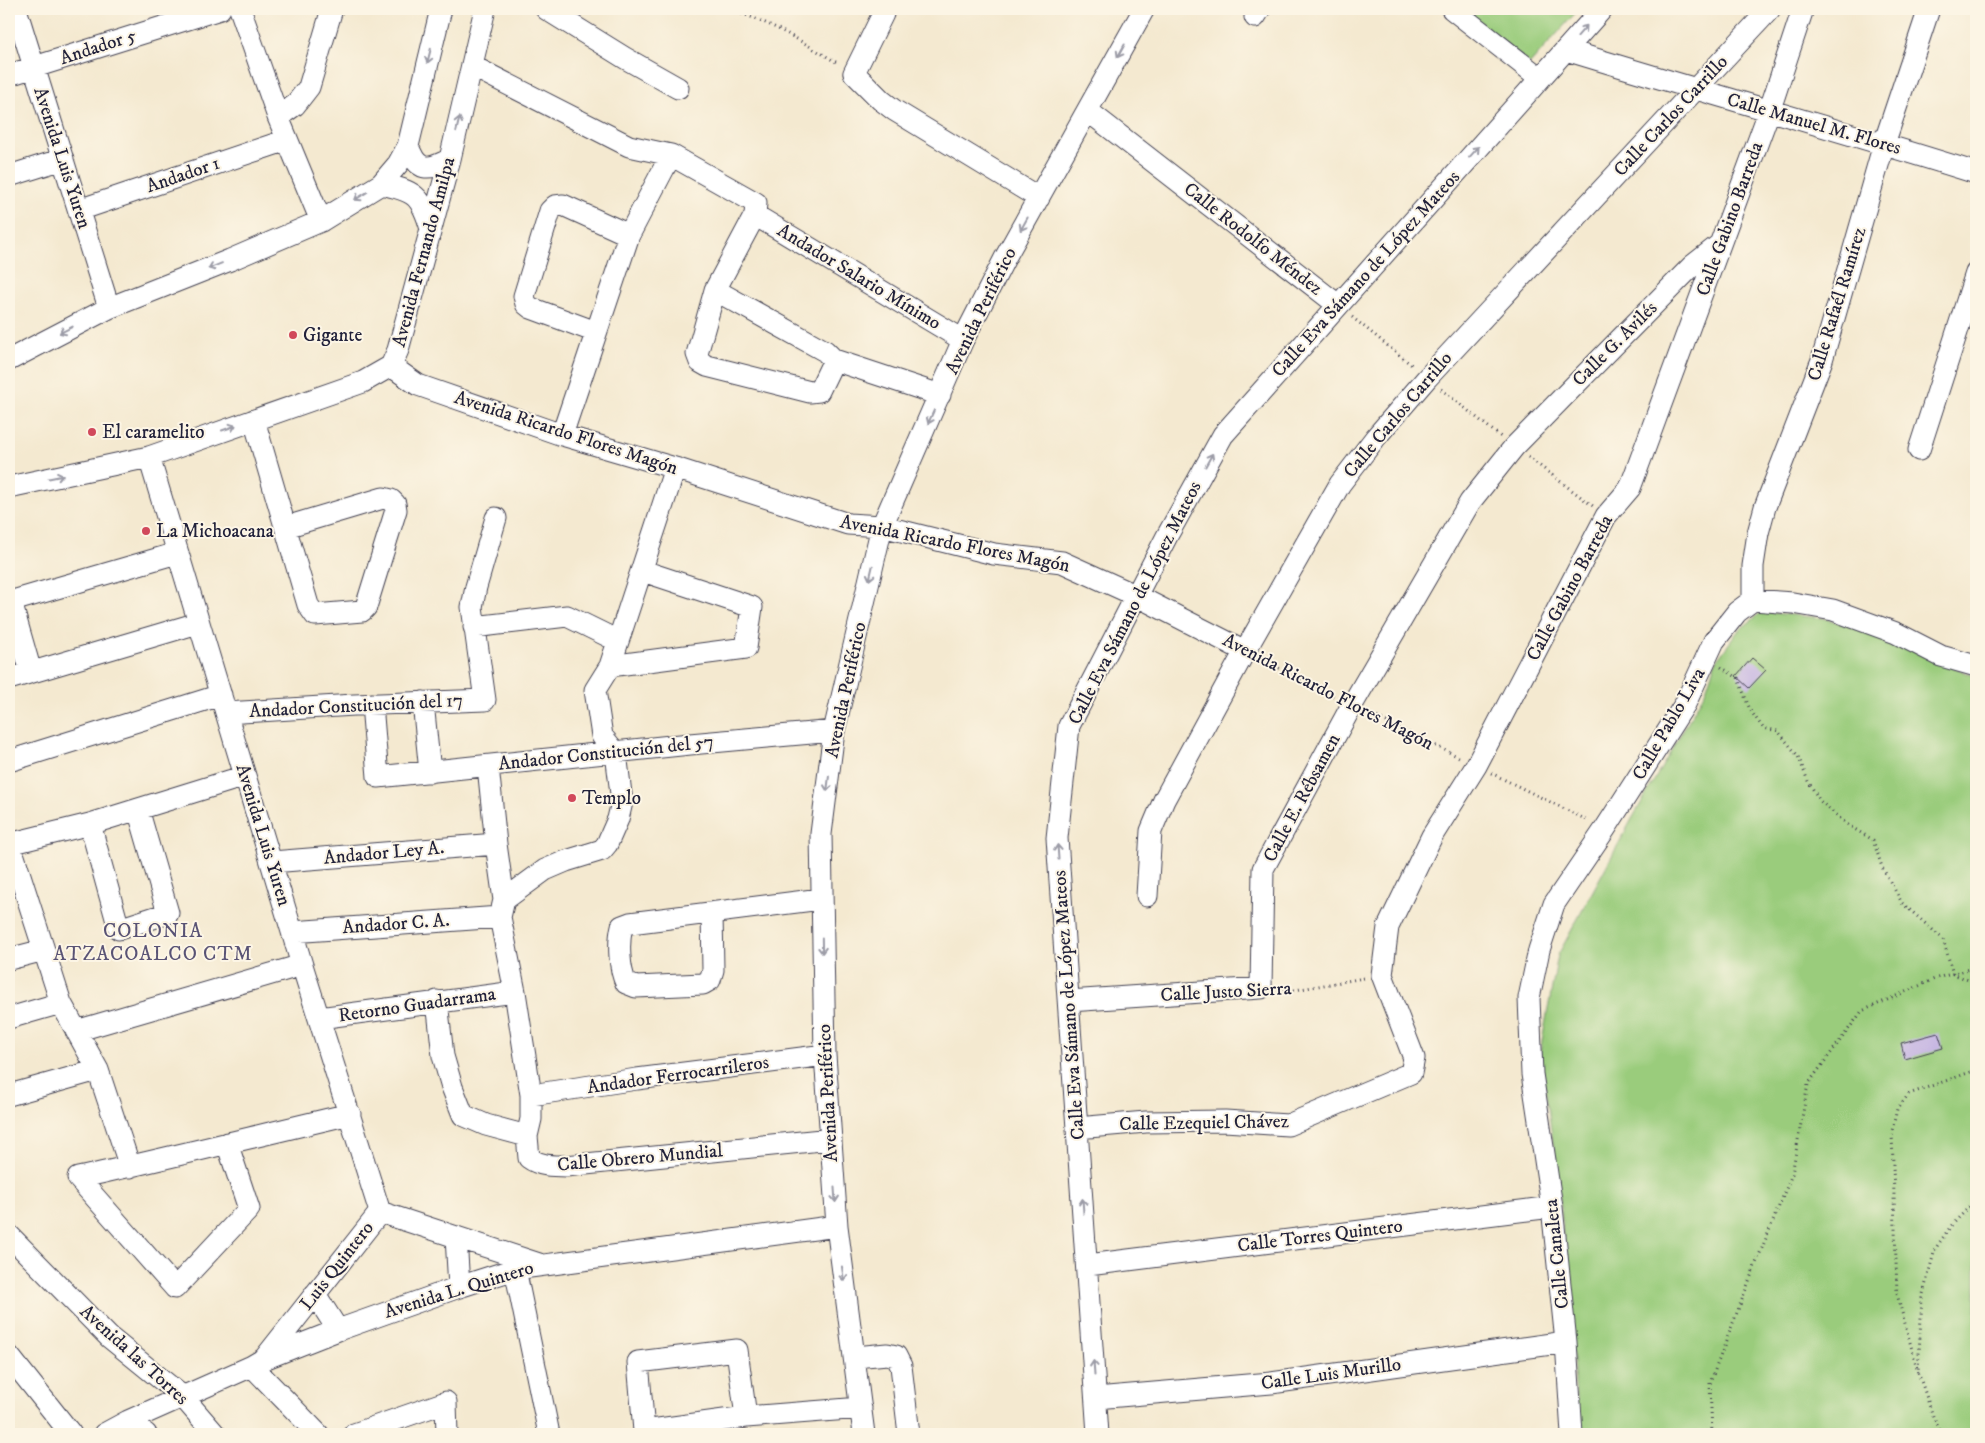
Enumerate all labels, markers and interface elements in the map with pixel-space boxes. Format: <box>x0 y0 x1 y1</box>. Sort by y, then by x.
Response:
street label: Andador 5 <box>57 24 140 70</box>
one-way arrow <box>1577 25 1588 38</box>
one-way arrow <box>1115 44 1125 58</box>
one-way arrow <box>424 48 433 64</box>
street label: Calle Carlos Carrillo <box>1609 51 1733 181</box>
street label: Avenida Luis Yuren <box>28 84 96 232</box>
street label: Calle Manuel M. Flores <box>1724 88 1904 160</box>
one-way arrow <box>454 116 463 132</box>
street label: Calle Gabino Barreda <box>1691 139 1769 299</box>
one-way arrow <box>1468 146 1480 159</box>
street label: Andador 1 <box>143 152 223 198</box>
street label: Avenida Fernando Amilpa <box>388 154 460 350</box>
street label: Calle Eva Sámano de López Mateos <box>1267 166 1465 382</box>
street label: Calle Rodolfo Méndez <box>1179 178 1327 300</box>
one-way arrow <box>354 192 368 202</box>
one-way arrow <box>1019 216 1029 231</box>
street label: Andador Salario Mínimo <box>773 219 945 335</box>
street label: Calle Rafaél Ramírez <box>1803 224 1871 384</box>
street label: Avenida Periférico <box>940 244 1022 378</box>
one-way arrow <box>207 262 223 271</box>
street label: Calle G. Avilés <box>1568 297 1662 391</box>
place label: Gigante <box>303 324 362 347</box>
one-way arrow <box>58 325 73 335</box>
marker: Gigante <box>287 329 299 341</box>
street label: Calle Carlos Carrillo <box>1339 347 1457 483</box>
street label: Avenida Ricardo Flores Magón <box>451 386 681 480</box>
one-way arrow <box>925 409 935 424</box>
place label: El caramelito <box>102 421 205 444</box>
one-way arrow <box>221 423 237 433</box>
marker: El caramelito <box>86 426 98 438</box>
one-way arrow <box>1204 454 1214 468</box>
one-way arrow <box>48 472 64 481</box>
street label: Calle Eva Sámano de López Mateos <box>1063 477 1207 729</box>
street label: Avenida Ricardo Flores Magón <box>838 510 1072 578</box>
street label: Calle Gabino Barreda <box>1522 511 1618 665</box>
place label: La Michoacana <box>156 520 274 543</box>
marker: La Michoacana <box>140 525 152 537</box>
one-way arrow <box>866 565 875 581</box>
street label: Avenida Periférico <box>820 620 872 760</box>
street label: Avenida Ricardo Flores Magón <box>1219 629 1437 755</box>
street label: Calle Pablo Liva <box>1628 664 1710 784</box>
street label: Andador Constitución del 17 <box>249 689 463 723</box>
street label: Andador Constitución del 57 <box>497 730 715 776</box>
street label: Calle E. Rébsamen <box>1259 730 1345 866</box>
street label: Avenida Luis Yuren <box>230 761 296 909</box>
one-way arrow <box>823 775 833 791</box>
place label: Templo <box>582 787 641 810</box>
marker: Templo <box>566 792 578 804</box>
street label: Andador Ley A. <box>323 836 445 870</box>
one-way arrow <box>1053 844 1062 860</box>
street label: Calle Eva Sámano de López Mateos <box>1048 869 1090 1141</box>
street label: Andador C. A. <box>342 909 450 939</box>
district label: COLONIA ATZACOALCO CTM <box>53 919 253 967</box>
one-way arrow <box>818 937 827 953</box>
street label: Calle Justo Sierra <box>1160 977 1292 1007</box>
street label: Retorno Guadarrama <box>337 983 497 1027</box>
street label: Avenida Periférico <box>813 1023 843 1163</box>
street label: Andador Ferrocarrileros <box>586 1051 770 1099</box>
street label: Calle Ezequiel Chávez <box>1119 1110 1289 1137</box>
street label: Calle Obrero Mundial <box>556 1139 724 1177</box>
one-way arrow <box>830 1187 839 1203</box>
one-way arrow <box>1078 1198 1088 1214</box>
street label: Calle Canaleta <box>1540 1198 1574 1310</box>
street label: Calle Torres Quintero <box>1236 1214 1404 1258</box>
street label: Luis Quintero <box>295 1217 379 1315</box>
street label: Avenida L. Quintero <box>382 1256 536 1324</box>
one-way arrow <box>839 1266 849 1282</box>
street label: Avenida las Torres <box>75 1300 193 1410</box>
street label: Calle Luis Murillo <box>1260 1353 1402 1395</box>
one-way arrow <box>1090 1360 1099 1376</box>

